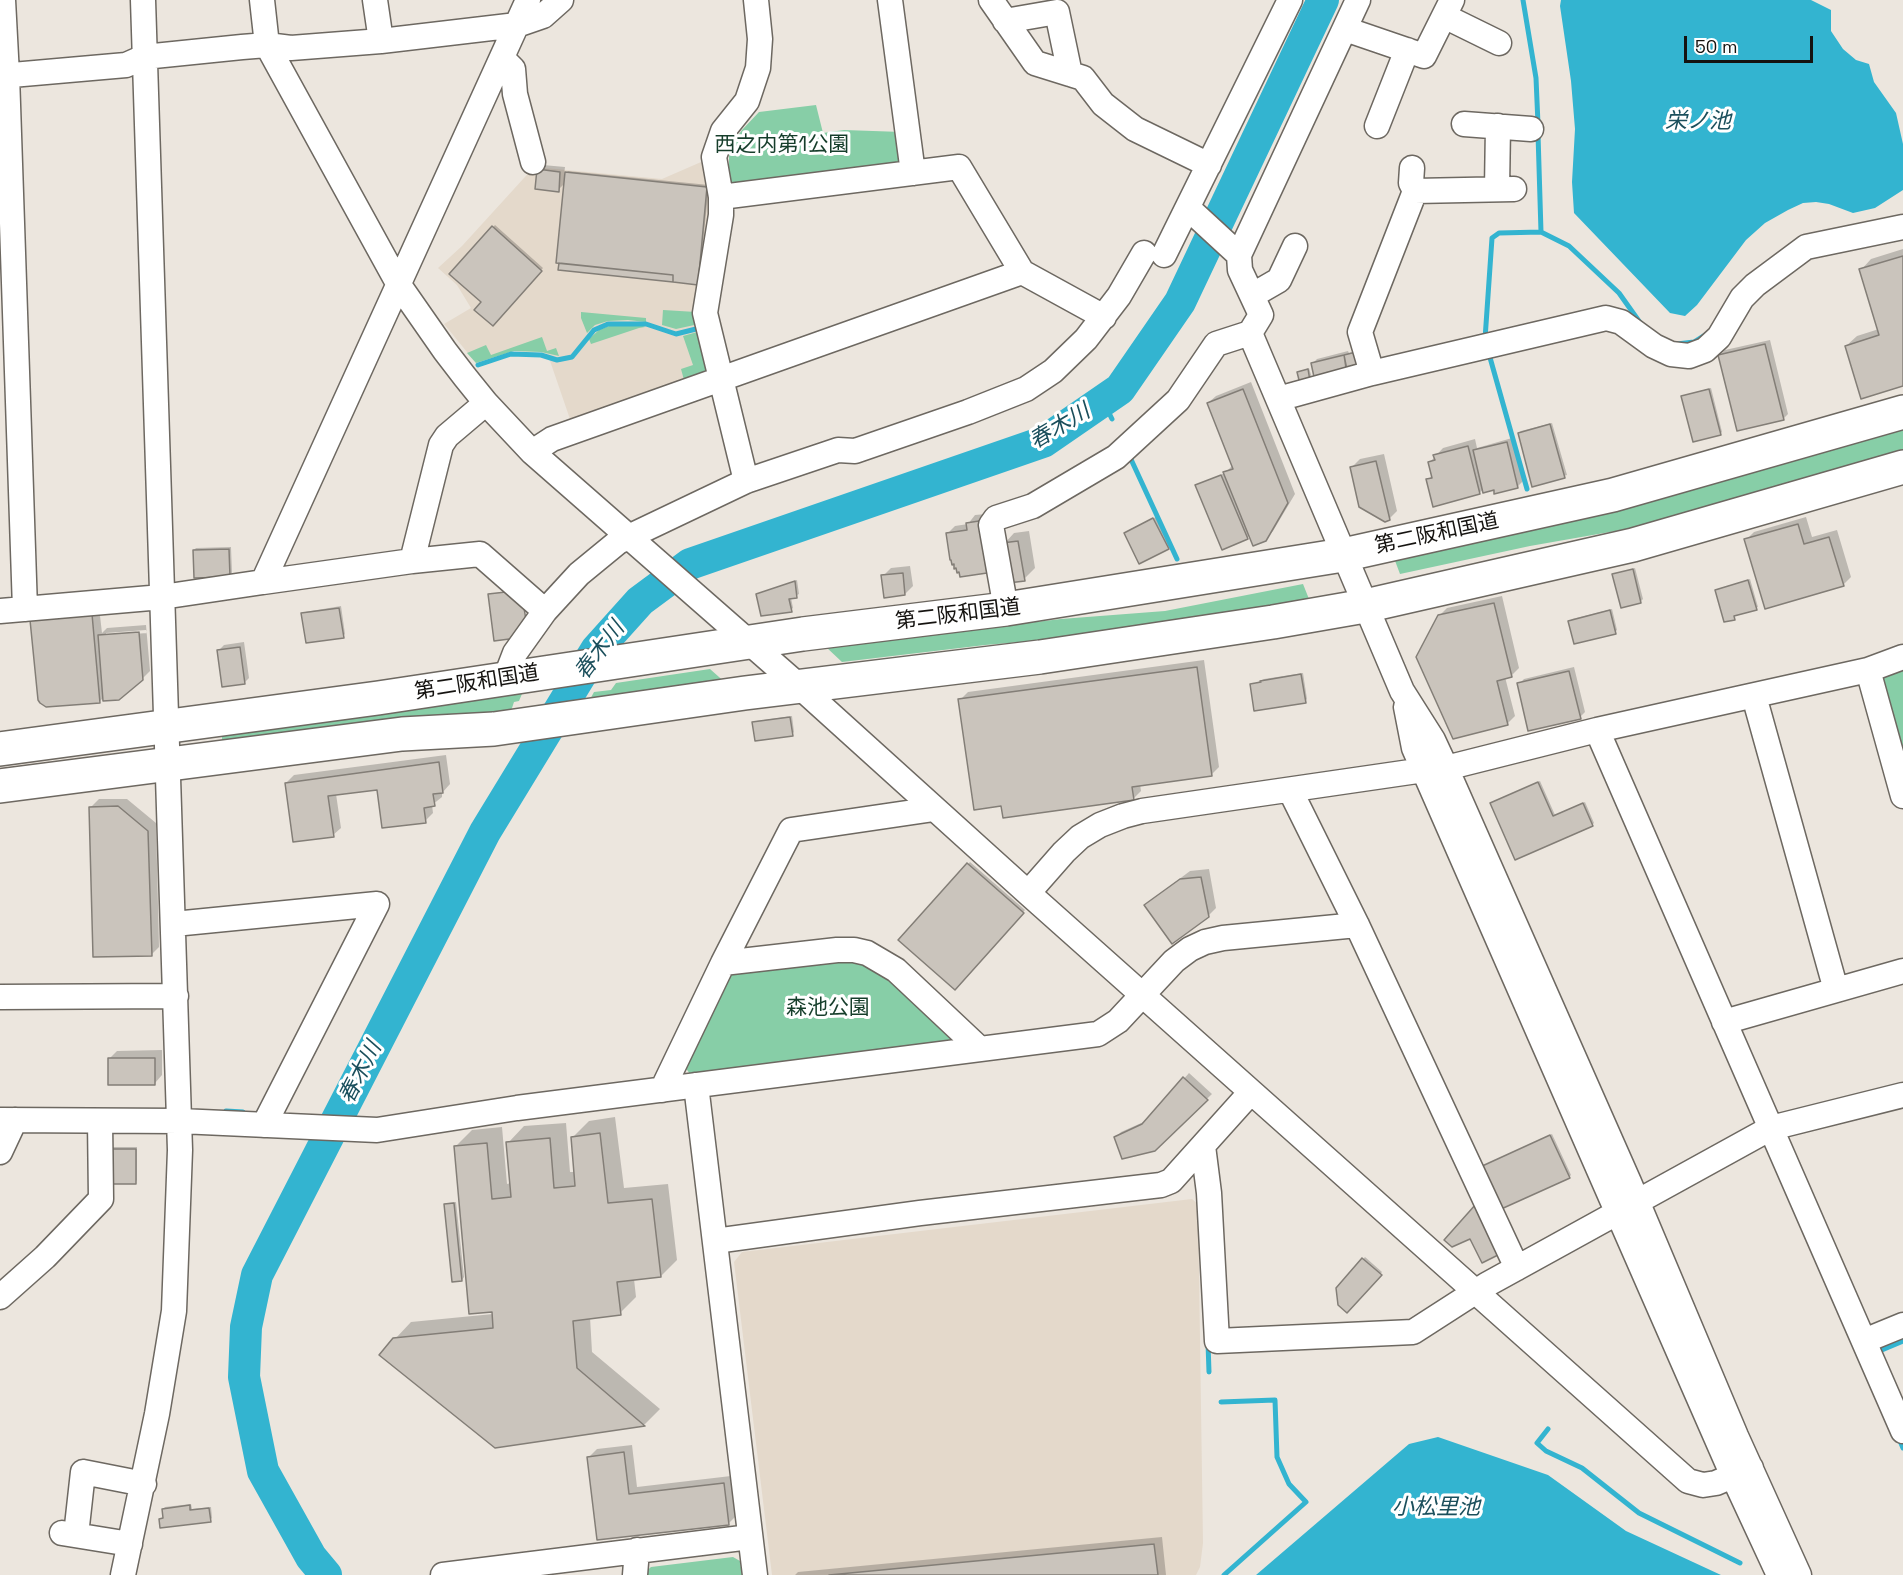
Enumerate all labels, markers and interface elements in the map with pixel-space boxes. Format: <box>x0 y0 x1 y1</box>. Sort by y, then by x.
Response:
scale bar <box>1687 24 1816 62</box>
text: 50 m <box>1695 35 1737 58</box>
water label: 栄ノ池 <box>1665 109 1731 135</box>
park label: 西之内第1公園 <box>715 132 849 158</box>
water label: 春木川 <box>1025 399 1095 455</box>
street label: 第二阪和国道 <box>1373 509 1501 559</box>
street label: 第二阪和国道 <box>894 595 1022 635</box>
water label: 春木川 <box>570 617 630 685</box>
street label: 第二阪和国道 <box>413 661 541 705</box>
park label: 森池公園 <box>786 995 870 1021</box>
water label: 春木川 <box>334 1038 388 1108</box>
water label: 小松里池 <box>1392 1495 1480 1521</box>

